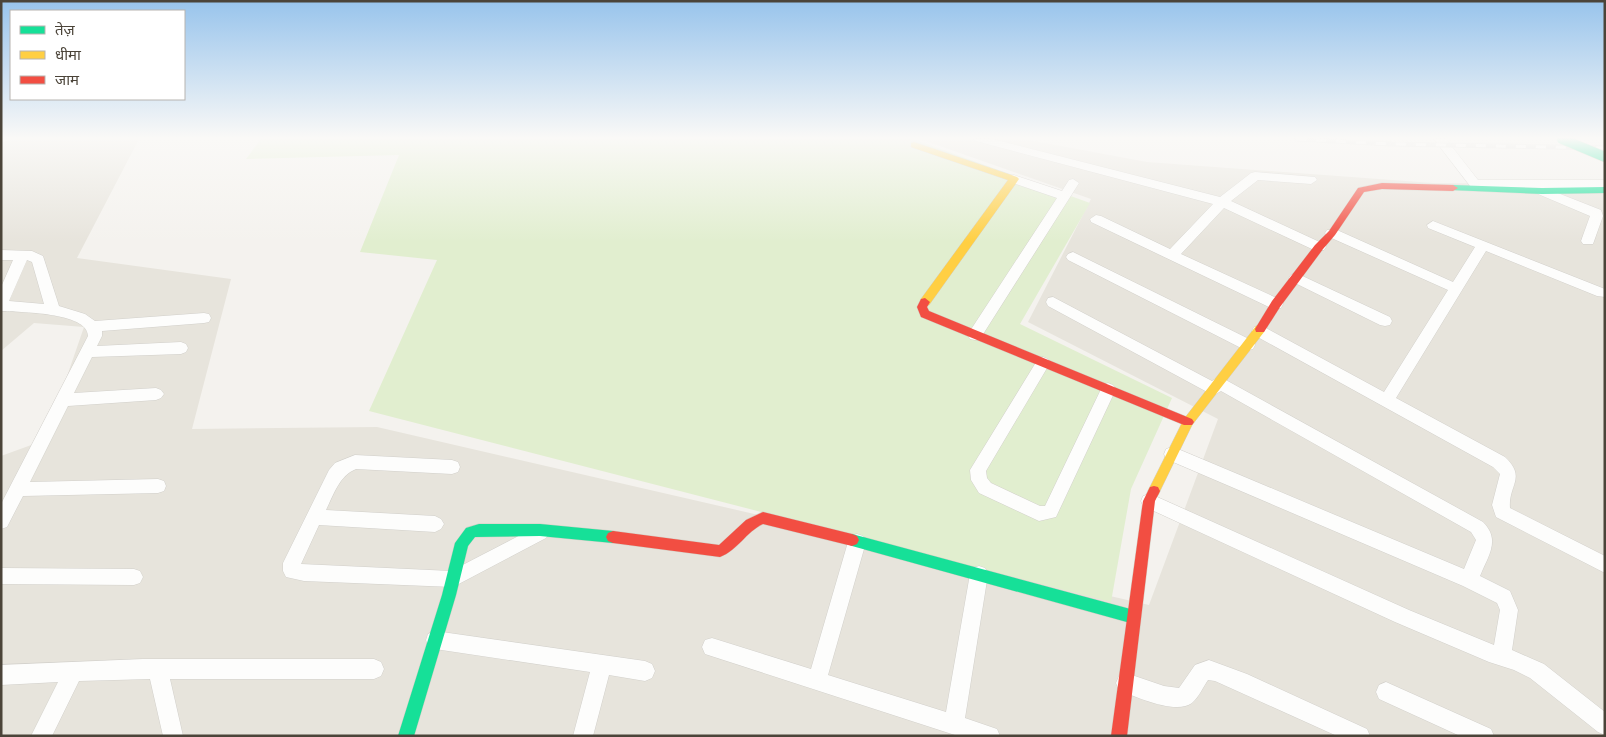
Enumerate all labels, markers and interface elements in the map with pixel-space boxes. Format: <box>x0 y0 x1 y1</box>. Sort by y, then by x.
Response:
legend <box>10 10 185 100</box>
text: तेज़ <box>55 20 76 39</box>
text: धीमा <box>55 45 82 64</box>
text: जाम <box>55 70 80 89</box>

